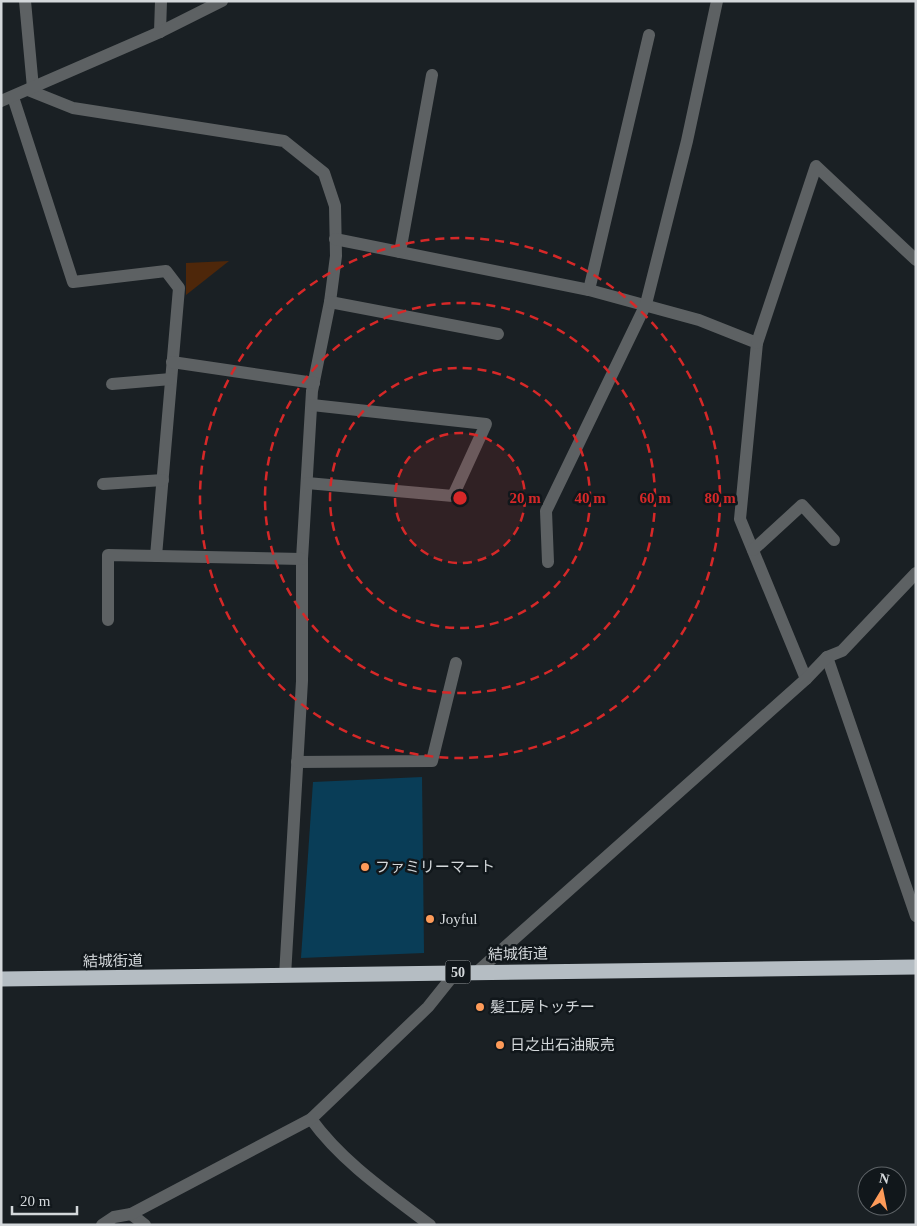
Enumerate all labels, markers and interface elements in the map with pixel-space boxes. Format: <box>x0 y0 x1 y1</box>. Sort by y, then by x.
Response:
centre of rings <box>451 489 469 507</box>
text: 20 m <box>509 490 541 506</box>
text: 40 m <box>574 490 606 506</box>
text: 60 m <box>639 490 671 506</box>
text: 80 m <box>704 490 736 506</box>
place label: ファミリーマート <box>375 859 495 875</box>
marker: ファミリーマート <box>359 861 371 873</box>
place label: Joyful <box>440 911 478 927</box>
marker: Joyful <box>424 913 436 925</box>
street label: 結城街道 <box>488 945 548 963</box>
street label: 結城街道 <box>83 952 143 970</box>
road number: 50 <box>446 960 470 984</box>
place label: 髪工房トッチー <box>490 999 595 1015</box>
marker: 髪工房トッチー <box>474 1001 486 1013</box>
place label: 日之出石油販売 <box>510 1037 615 1053</box>
marker: 日之出石油販売 <box>494 1039 506 1051</box>
north arrow <box>857 1166 907 1216</box>
text: N <box>878 1170 890 1187</box>
scale bar <box>12 1184 78 1216</box>
text: 20 m <box>20 1193 51 1209</box>

